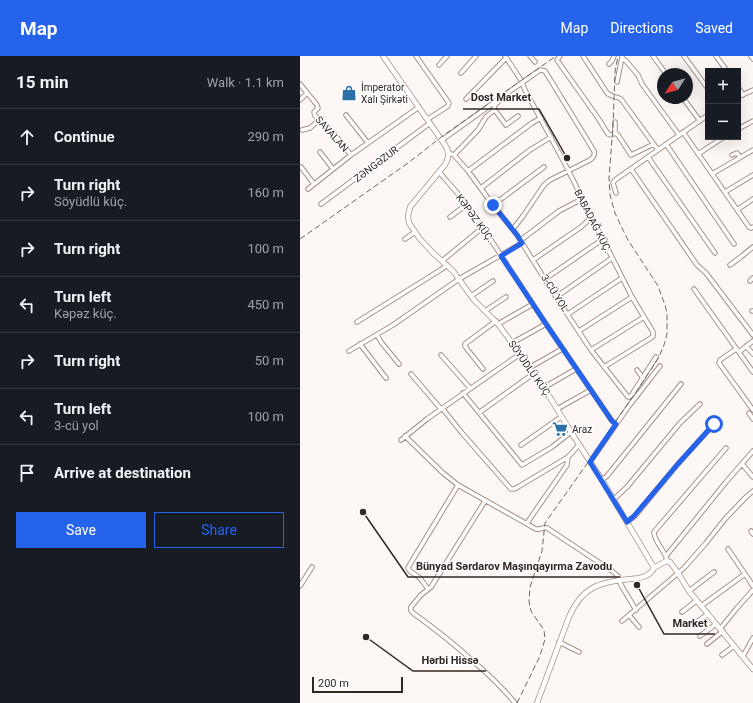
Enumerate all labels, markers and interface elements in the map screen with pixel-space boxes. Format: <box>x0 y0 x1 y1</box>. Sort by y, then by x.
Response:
text: Map <box>20 17 58 40</box>
text: Map <box>561 20 588 36</box>
text: Directions <box>610 20 673 36</box>
text: Saved <box>695 20 733 36</box>
north arrow <box>657 68 693 104</box>
map controls <box>705 68 741 140</box>
button: + <box>705 68 741 104</box>
text: 15 min <box>16 72 69 92</box>
text: Walk · 1.1 km <box>207 75 284 90</box>
place label: İmperator Xalı Şirkəti <box>361 81 408 105</box>
shop icon: İmperator Xalı Şirkəti <box>340 84 358 102</box>
callout: Dost Market <box>463 86 539 109</box>
text: Dost Market <box>471 91 531 104</box>
button: − <box>705 104 741 140</box>
street label: SAVALAN <box>313 114 351 154</box>
icon: ahead <box>16 126 38 148</box>
text: Continue <box>54 128 115 146</box>
text: 290 m <box>247 129 284 144</box>
street label: ZƏNGƏZUR <box>352 144 400 184</box>
text: Turn right <box>54 176 120 194</box>
icon: right <box>16 182 38 204</box>
text: 160 m <box>247 185 284 200</box>
street label: BABADAĞ KÜÇ. <box>572 187 615 255</box>
street label: KƏPƏZ KÜÇ. <box>454 191 497 244</box>
text: Söyüdlü küç. <box>54 194 127 209</box>
route end <box>484 196 502 214</box>
icon: right <box>16 238 38 260</box>
text: Turn right <box>54 240 120 258</box>
text: 100 m <box>247 241 284 256</box>
street label: 3-CÜ YOL <box>539 272 572 314</box>
text: Turn left <box>54 288 111 306</box>
icon: left <box>16 294 38 316</box>
text: 450 m <box>247 297 284 312</box>
text: Kəpəz küç. <box>54 306 117 321</box>
street label: SÖYÜDLÜ KÜÇ. <box>506 338 555 400</box>
icon: right <box>16 350 38 372</box>
text: Turn right <box>54 352 120 370</box>
text: 50 m <box>255 353 284 368</box>
text: Turn left <box>54 400 111 418</box>
icon: left <box>16 406 38 428</box>
text: 100 m <box>247 409 284 424</box>
route start <box>705 415 723 433</box>
text: 3-cü yol <box>54 418 99 433</box>
supermarket icon: Araz <box>551 420 569 438</box>
place label: Araz <box>572 424 592 435</box>
icon: arrive <box>16 462 38 484</box>
text: Arrive at destination <box>54 464 191 482</box>
button: Save <box>16 512 146 548</box>
button: Share <box>154 512 284 548</box>
callout: Bünyad Sərdarov Maşınqayırma Zavodu <box>408 554 620 577</box>
text: Bünyad Sərdarov Maşınqayırma Zavodu <box>416 560 612 573</box>
callout: Market <box>664 611 715 634</box>
text: Market <box>673 617 708 630</box>
callout: Hərbi Hissə <box>413 648 486 671</box>
text: Hərbi Hissə <box>421 654 479 667</box>
scale bar <box>312 675 403 694</box>
text: 200 m <box>318 677 349 690</box>

